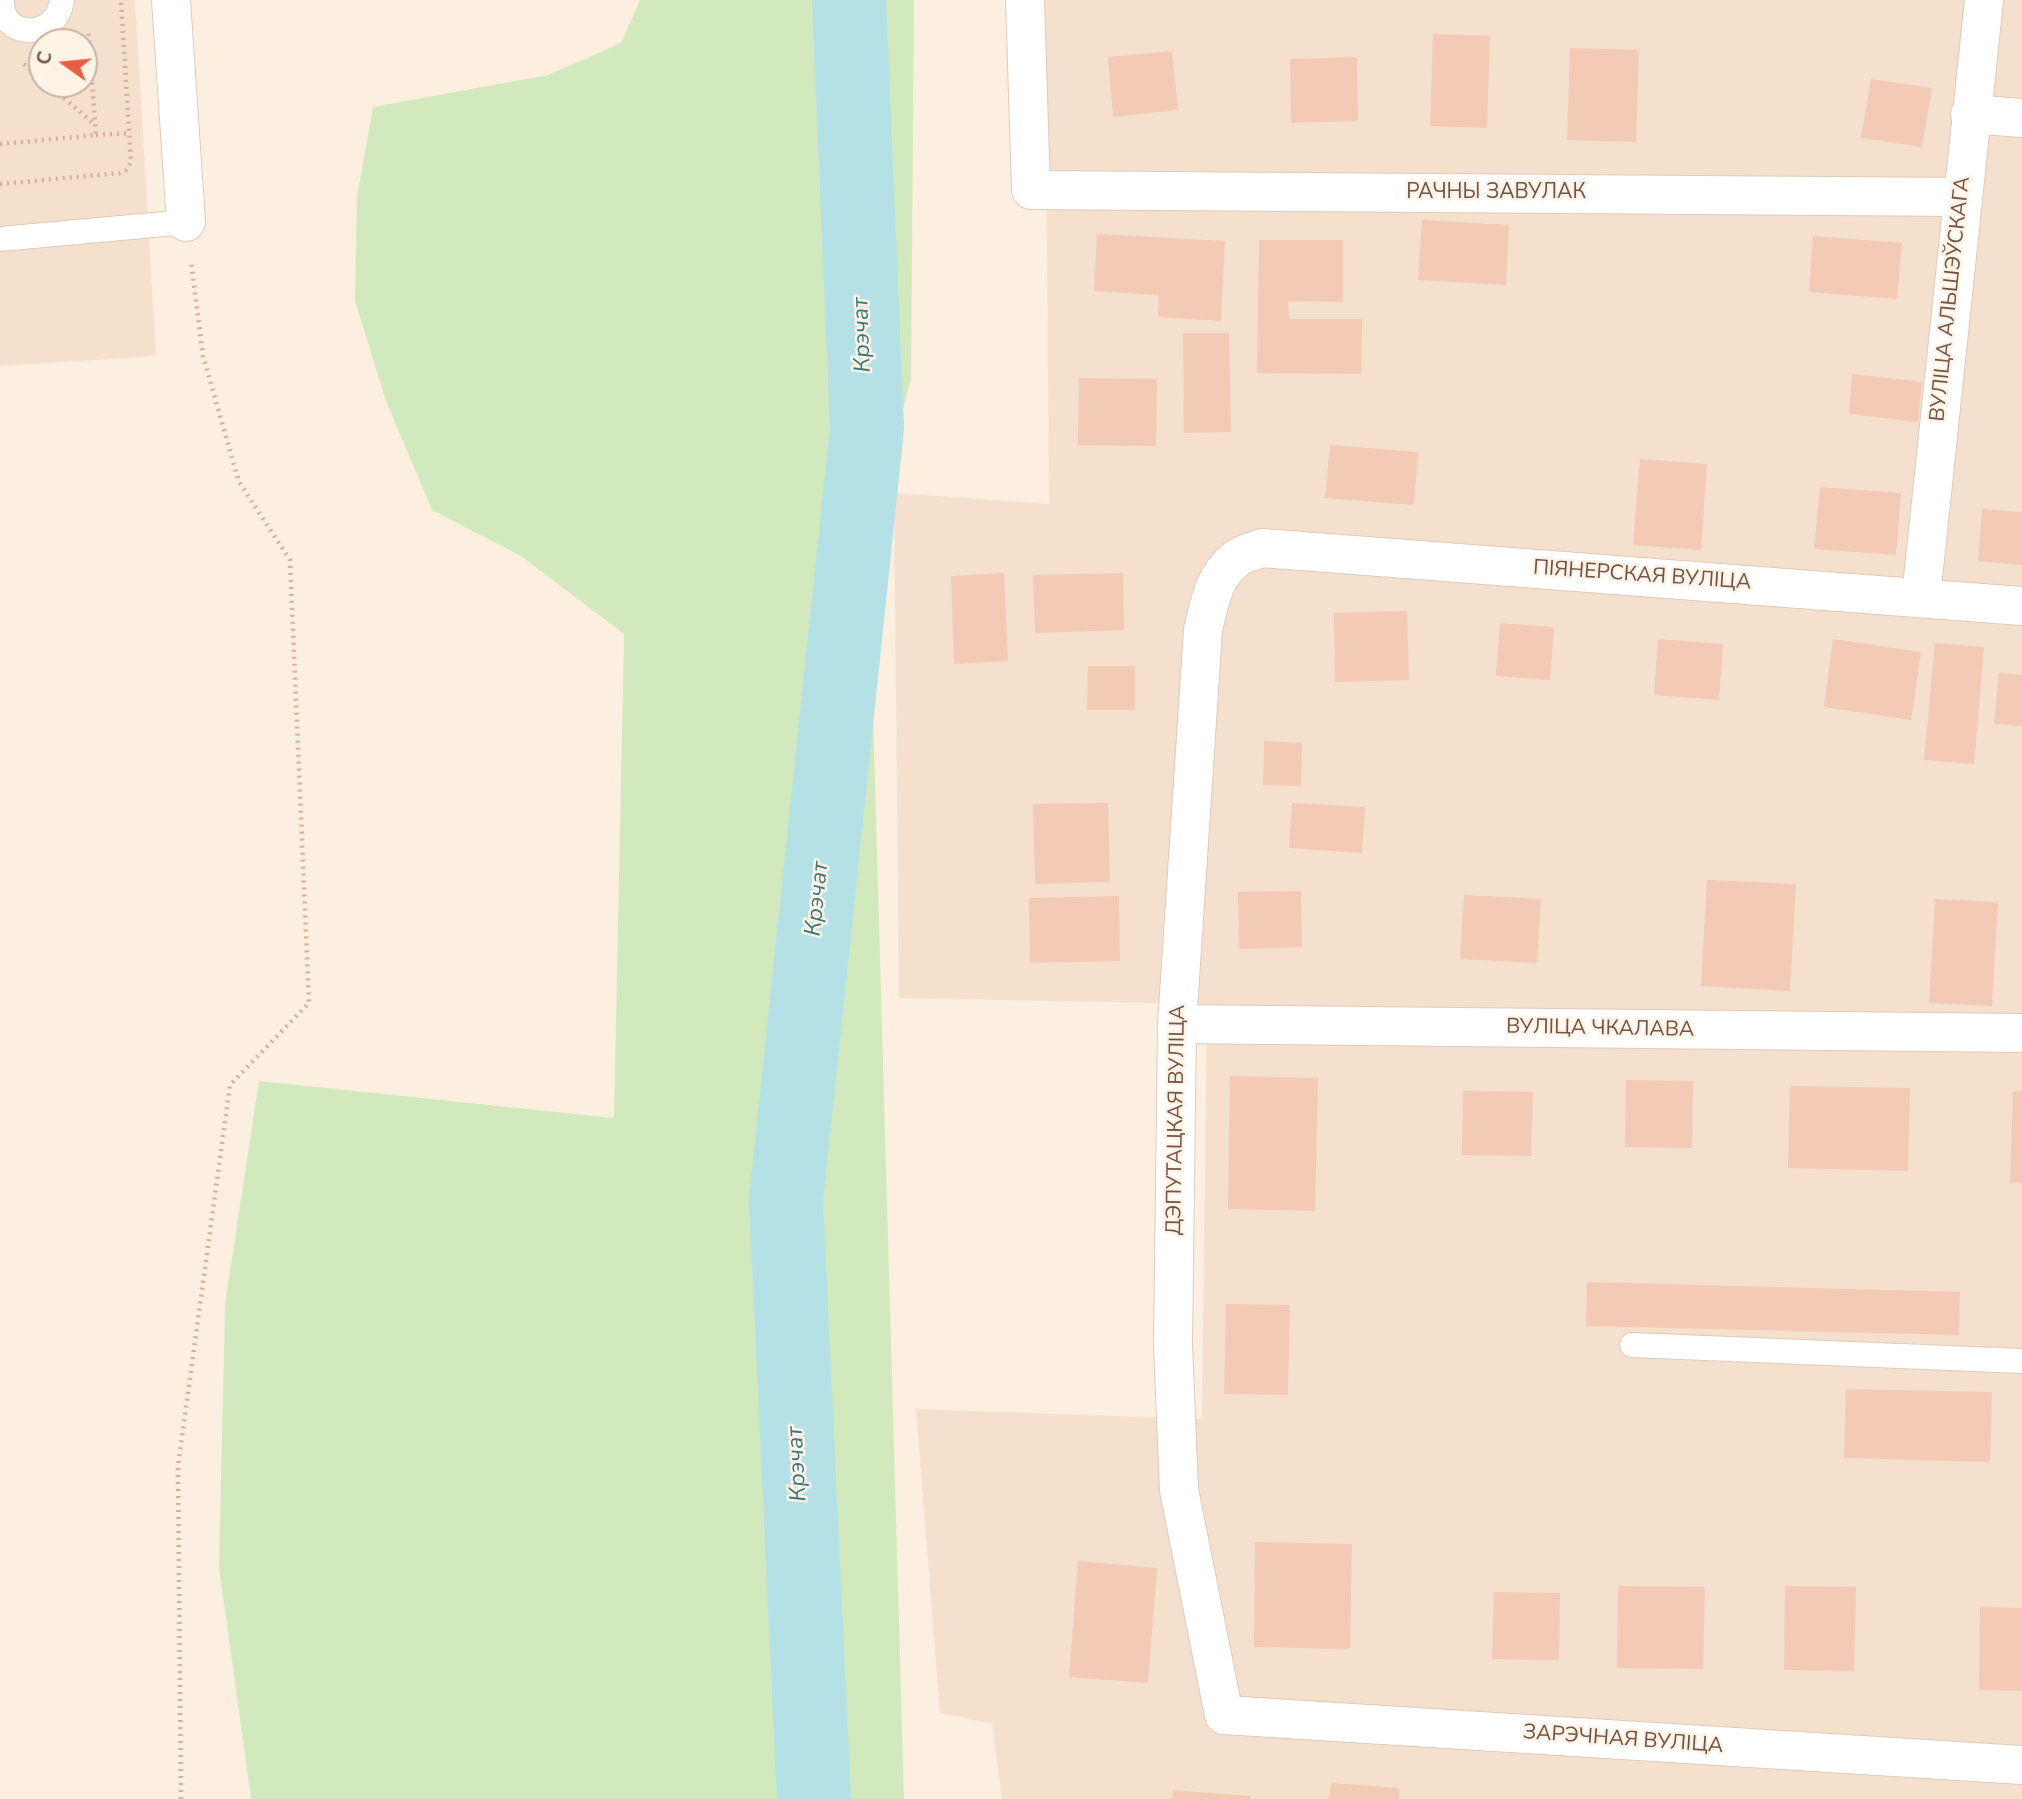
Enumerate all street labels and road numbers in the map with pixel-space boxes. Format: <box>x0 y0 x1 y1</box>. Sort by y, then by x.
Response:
street label: ВУЛІЦА АЛЬШЭЎСКАГА <box>1926 175 1976 423</box>
street label: РАЧНЫ ЗАВУЛАК <box>1406 180 1586 206</box>
street label: ПІЯНЕРСКАЯ ВУЛІЦА <box>1532 556 1752 596</box>
street label: ДЭПУТАЦКАЯ ВУЛІЦА <box>1162 1005 1192 1235</box>
street label: ВУЛІЦА ЧКАЛАВА <box>1506 1015 1694 1043</box>
street label: ЗАРЭЧНАЯ ВУЛІЦА <box>1522 1720 1724 1760</box>

